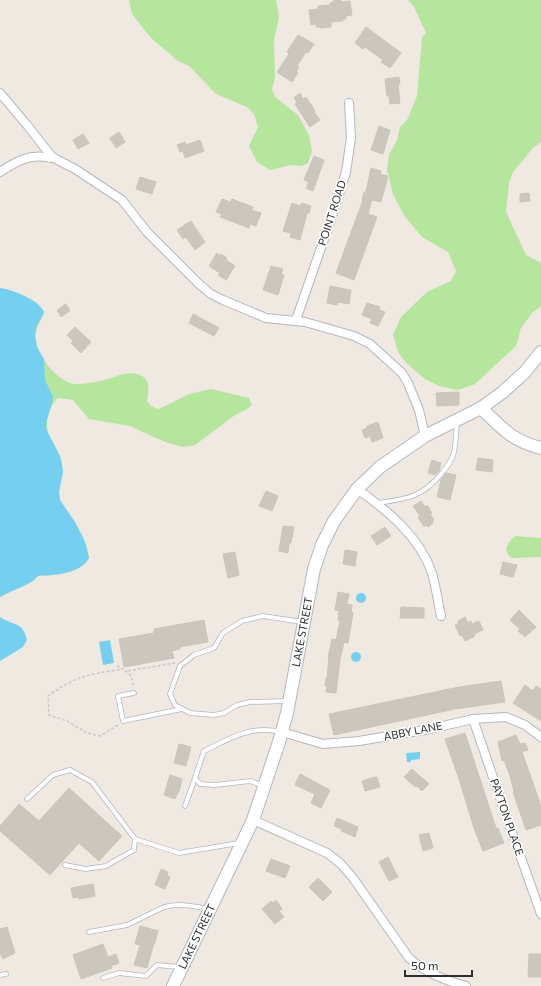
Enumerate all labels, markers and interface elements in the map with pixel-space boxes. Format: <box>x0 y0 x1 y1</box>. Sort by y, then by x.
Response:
street label: POINT ROAD <box>315 179 348 247</box>
street label: LAKE STREET <box>289 596 315 668</box>
street label: ABBY LANE <box>382 718 443 743</box>
street label: PAYTON PLACE <box>488 777 527 857</box>
street label: LAKE STREET <box>175 902 218 971</box>
scale bar <box>405 952 472 978</box>
text: 50 m <box>411 958 439 972</box>

